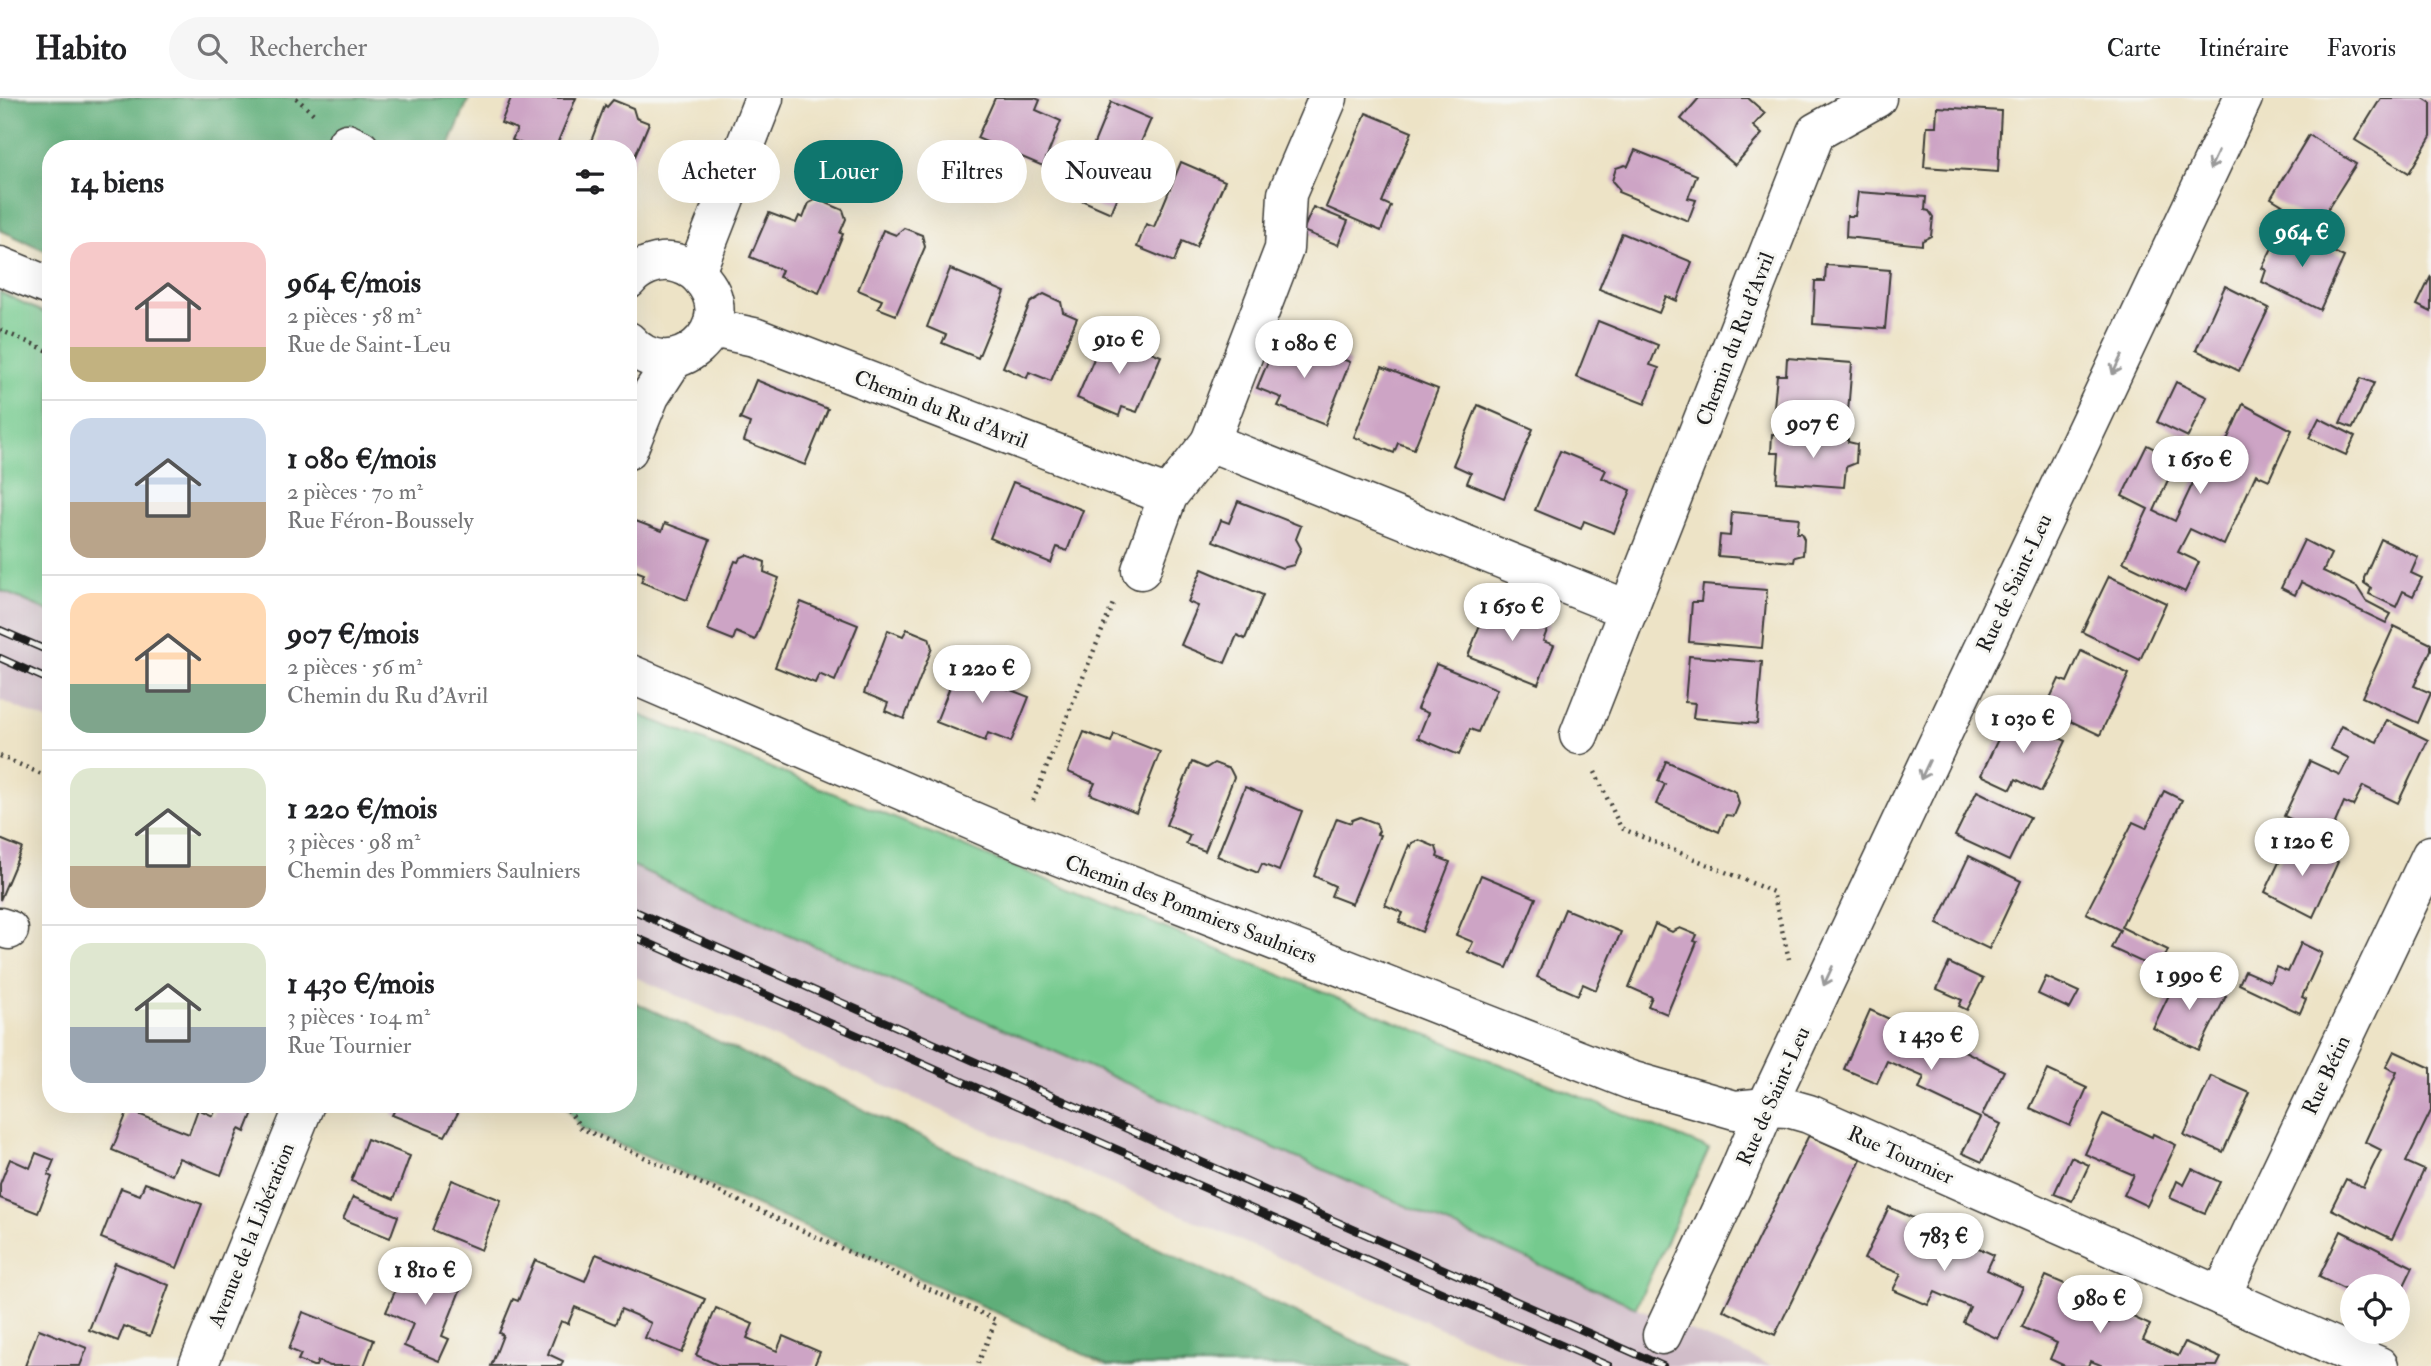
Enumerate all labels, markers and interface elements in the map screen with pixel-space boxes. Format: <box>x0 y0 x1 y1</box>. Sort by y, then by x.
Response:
search box <box>169 17 659 80</box>
text: Habito <box>35 28 127 69</box>
icon: search <box>193 29 231 67</box>
text: Rechercher <box>249 32 367 64</box>
text: Carte <box>2107 33 2161 64</box>
text: Itinéraire <box>2199 33 2289 64</box>
text: Favoris <box>2327 33 2396 64</box>
chip: Acheter <box>658 140 780 203</box>
chip: Louer <box>794 140 903 203</box>
chip: Filtres <box>917 140 1027 203</box>
chip: Nouveau <box>1041 140 1176 203</box>
one-way arrow <box>2207 149 2220 170</box>
icon: filters <box>571 163 609 201</box>
text: 14 biens <box>70 164 164 201</box>
pin: 964 € <box>2253 209 2351 269</box>
text: 964 € <box>2275 217 2329 246</box>
street label: Chemin du Ru d'Avril <box>1690 248 1781 430</box>
text: 964 €/mois <box>287 264 421 301</box>
icon: home <box>126 270 210 354</box>
text: 2 pièces · 58 m² <box>287 301 422 330</box>
pin: 910 € <box>1070 316 1168 376</box>
pin: 1 080 € <box>1239 320 1369 380</box>
text: 910 € <box>1094 324 1144 353</box>
text: 1 080 € <box>1271 328 1337 357</box>
text: Rue de Saint-Leu <box>287 330 451 359</box>
one-way arrow <box>2110 354 2123 375</box>
street label: Chemin du Ru d'Avril <box>850 364 1032 455</box>
pin: 907 € <box>1764 400 1862 460</box>
text: 907 € <box>1787 408 1839 437</box>
pin: 1 650 € <box>2135 436 2265 496</box>
text: 1 080 €/mois <box>287 440 436 477</box>
text: 1 650 € <box>2168 444 2232 473</box>
icon: home <box>126 446 210 530</box>
text: 2 pièces · 70 m² <box>287 477 423 506</box>
text: Rue Féron-Boussely <box>287 506 474 535</box>
street label: Rue de Saint-Leu <box>1971 510 2058 657</box>
pin: 1 650 € <box>1447 584 1577 643</box>
text: 1 650 € <box>1480 591 1544 620</box>
text: 907 €/mois <box>287 615 419 652</box>
icon: home <box>126 621 210 705</box>
pin: 1 220 € <box>917 646 1047 705</box>
text: 2 pièces · 56 m² <box>287 652 422 681</box>
text: 1 220 € <box>949 653 1015 682</box>
text: Chemin du Ru d'Avril <box>287 681 488 710</box>
pin: 1 030 € <box>1958 696 2088 755</box>
text: 1 030 € <box>1991 703 2055 732</box>
one-way arrow <box>1918 759 1932 780</box>
text: 1 220 €/mois <box>287 790 437 827</box>
icon: home <box>126 796 210 880</box>
pin: 1 120 € <box>2237 818 2367 878</box>
text: 1 120 € <box>2270 826 2334 855</box>
text: 3 pièces · 98 m² <box>287 827 421 856</box>
street label: Chemin des Pommiers Saulniers <box>1061 849 1321 970</box>
text: Chemin des Pommiers Saulniers <box>287 856 580 885</box>
pin: 1 990 € <box>2124 953 2254 1012</box>
text: 1 990 € <box>2156 960 2222 989</box>
text: 1 430 €/mois <box>287 965 435 1002</box>
one-way arrow <box>1821 965 1834 986</box>
icon: home <box>126 971 210 1055</box>
text: 3 pièces · 104 m² <box>287 1002 430 1031</box>
pin: 1 430 € <box>1866 1012 1996 1072</box>
text: 1 430 € <box>1899 1020 1963 1049</box>
street label: Rue de Saint-Leu <box>1731 1022 1816 1170</box>
text: Rue Tournier <box>287 1031 411 1060</box>
street label: Rue Bétin <box>2296 1031 2357 1119</box>
street label: Rue Tournier <box>1843 1120 1958 1191</box>
street label: Avenue de la Libération <box>202 1139 301 1332</box>
pin: 783 € <box>1895 1214 1993 1273</box>
text: 783 € <box>1920 1221 1968 1250</box>
pin: 1 810 € <box>360 1248 490 1307</box>
text: 1 810 € <box>394 1255 456 1284</box>
map controls <box>2340 1274 2410 1344</box>
button: locate <box>2340 1274 2410 1344</box>
pin: 980 € <box>2051 1276 2149 1335</box>
text: 980 € <box>2074 1283 2126 1312</box>

